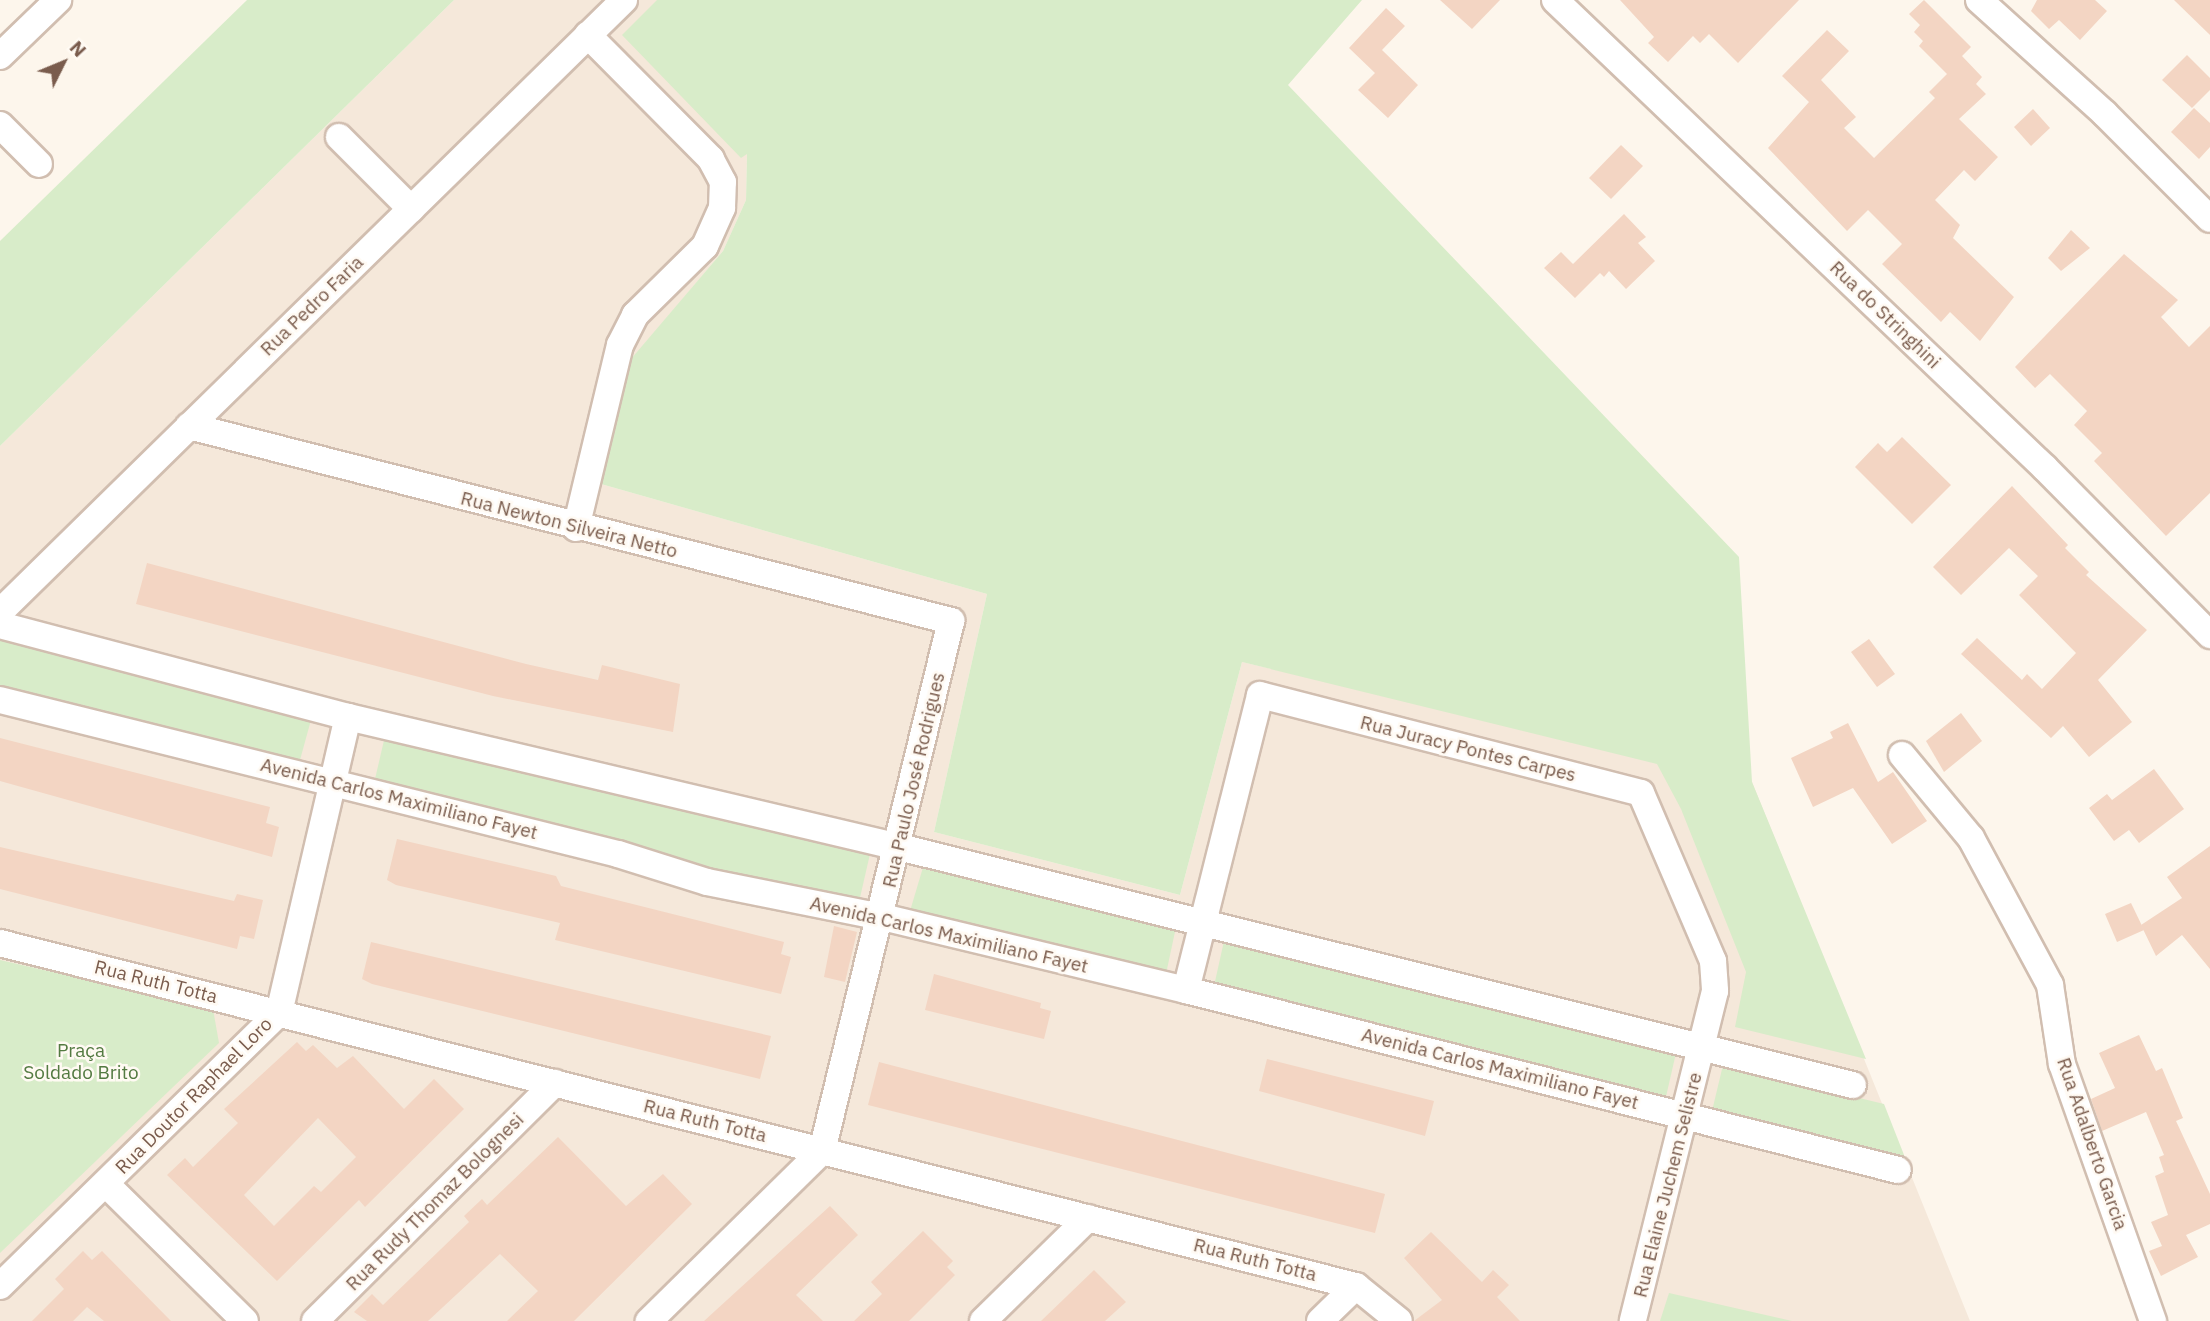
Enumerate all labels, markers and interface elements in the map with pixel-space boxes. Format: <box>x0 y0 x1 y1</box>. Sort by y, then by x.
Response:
north arrow <box>28 28 98 98</box>
text: N <box>65 35 92 62</box>
street label: Rua Pedro Faria <box>256 251 368 361</box>
street label: Rua do Stringhini <box>1825 256 1945 374</box>
street label: Rua Newton Silveira Netto <box>458 487 680 563</box>
street label: Rua Paulo José Rodrigues <box>878 670 950 890</box>
street label: Rua Juracy Pontes Carpes <box>1358 711 1578 787</box>
street label: Avenida Carlos Maximiliano Fayet <box>258 753 540 845</box>
street label: Avenida Carlos Maximiliano Fayet <box>808 892 1090 978</box>
street label: Rua Ruth Totta <box>92 956 220 1008</box>
street label: Rua Doutor Raphael Loro <box>111 1013 277 1179</box>
street label: Avenida Carlos Maximiliano Fayet <box>1359 1023 1641 1115</box>
park label: Praça Soldado Brito <box>23 1040 139 1084</box>
street label: Rua Adalberto Garcia <box>2052 1055 2132 1233</box>
street label: Rua Elaine Juchem Selistre <box>1629 1070 1707 1300</box>
street label: Rua Ruth Totta <box>641 1095 769 1147</box>
street label: Rua Rudy Thomaz Bolognesi <box>341 1108 529 1296</box>
street label: Rua Ruth Totta <box>1191 1234 1319 1286</box>

